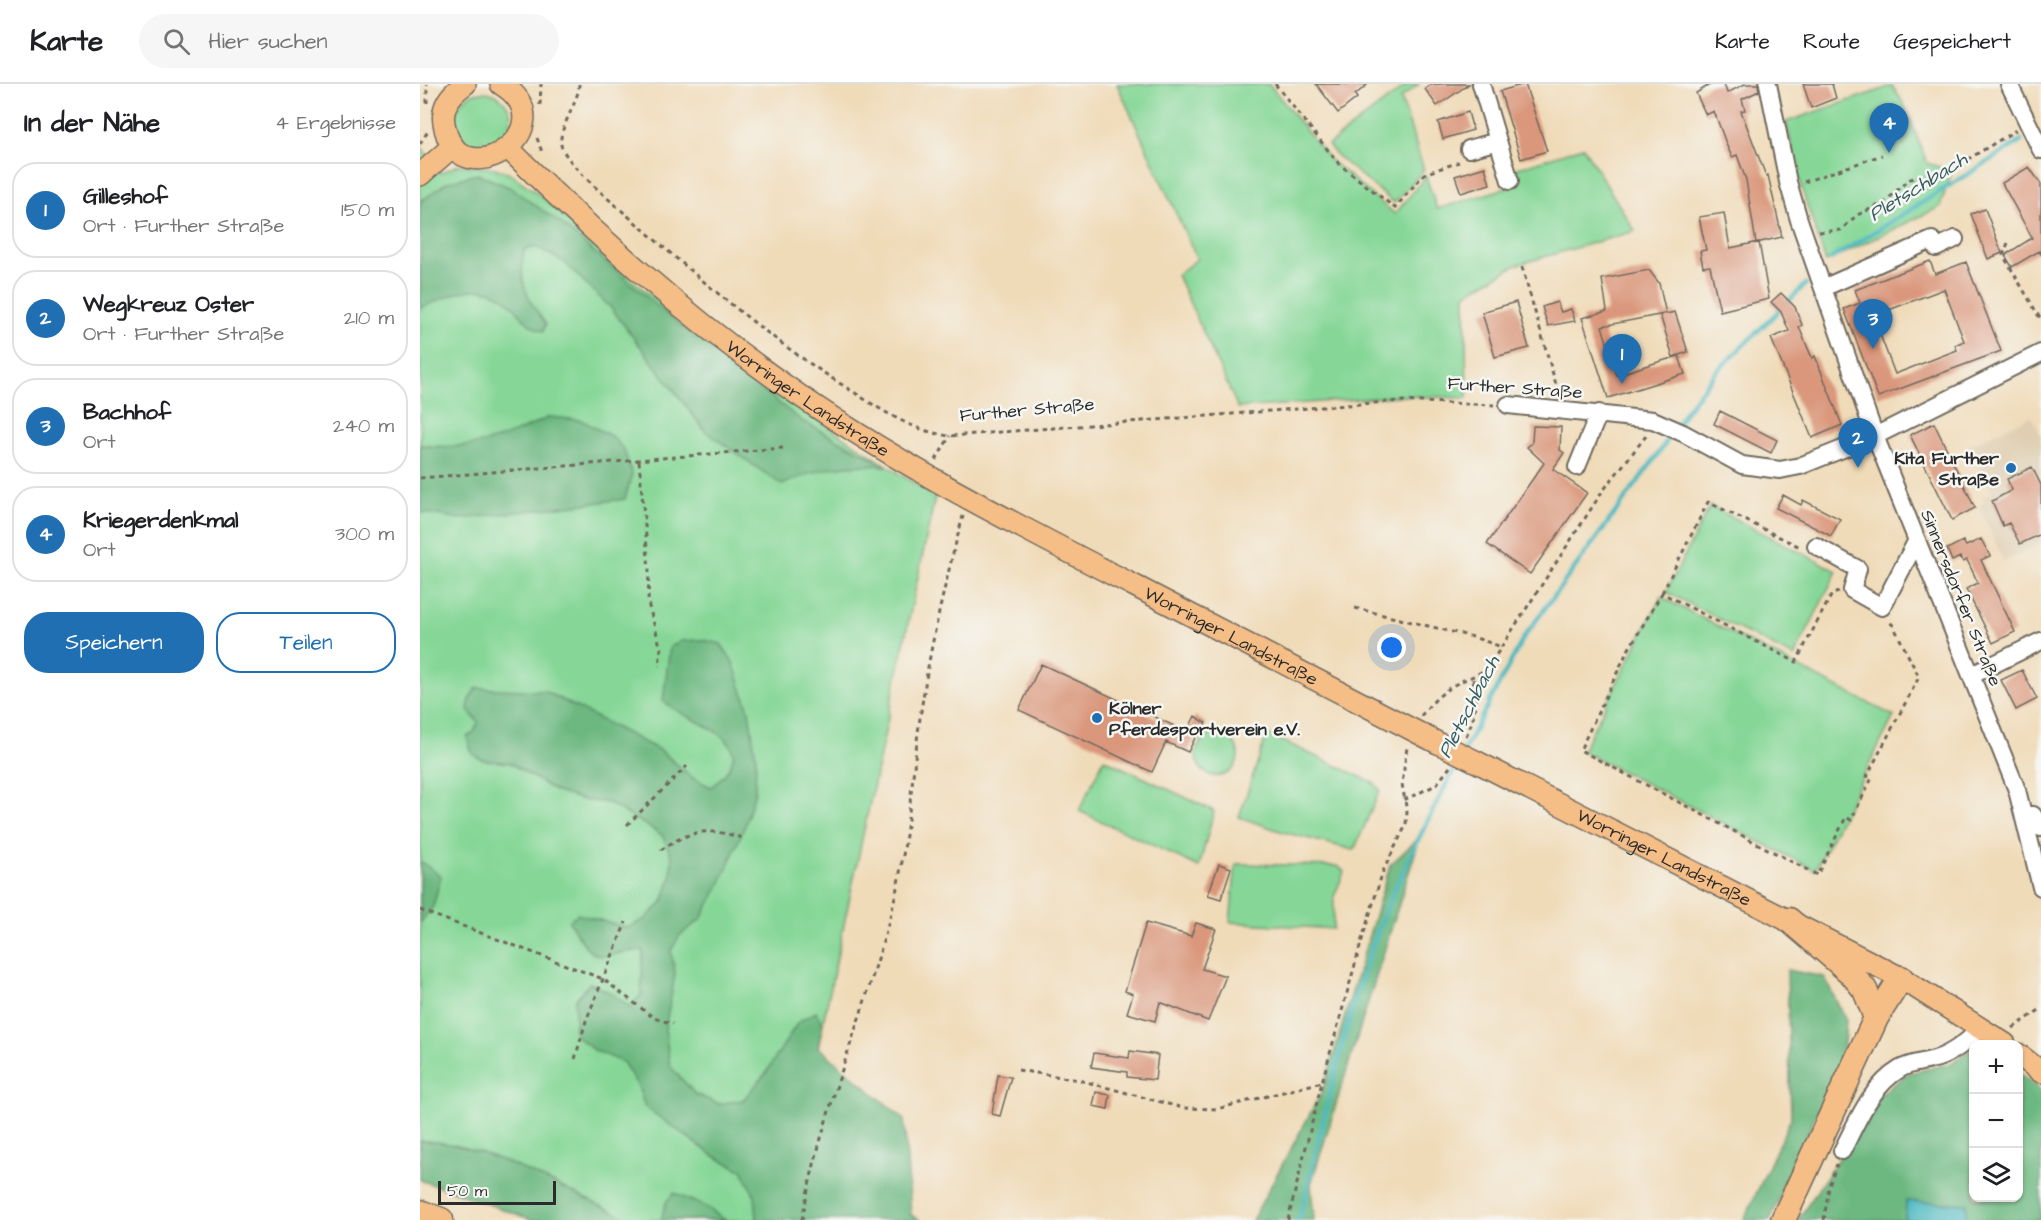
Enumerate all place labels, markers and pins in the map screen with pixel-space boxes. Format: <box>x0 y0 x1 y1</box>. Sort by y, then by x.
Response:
pin: 4 <box>1870 104 1908 153</box>
pin: 3 <box>1854 300 1892 349</box>
pin: 1 <box>1602 334 1642 384</box>
pin: 2 <box>1838 418 1878 468</box>
place label: Kita Further Straße <box>1894 446 1999 492</box>
marker: Kita Further Straße <box>2004 461 2018 475</box>
place label: Kölner Pferdesportverein e.V. <box>1109 696 1300 742</box>
marker: Kölner Pferdesportverein e.V. <box>1090 711 1104 725</box>

